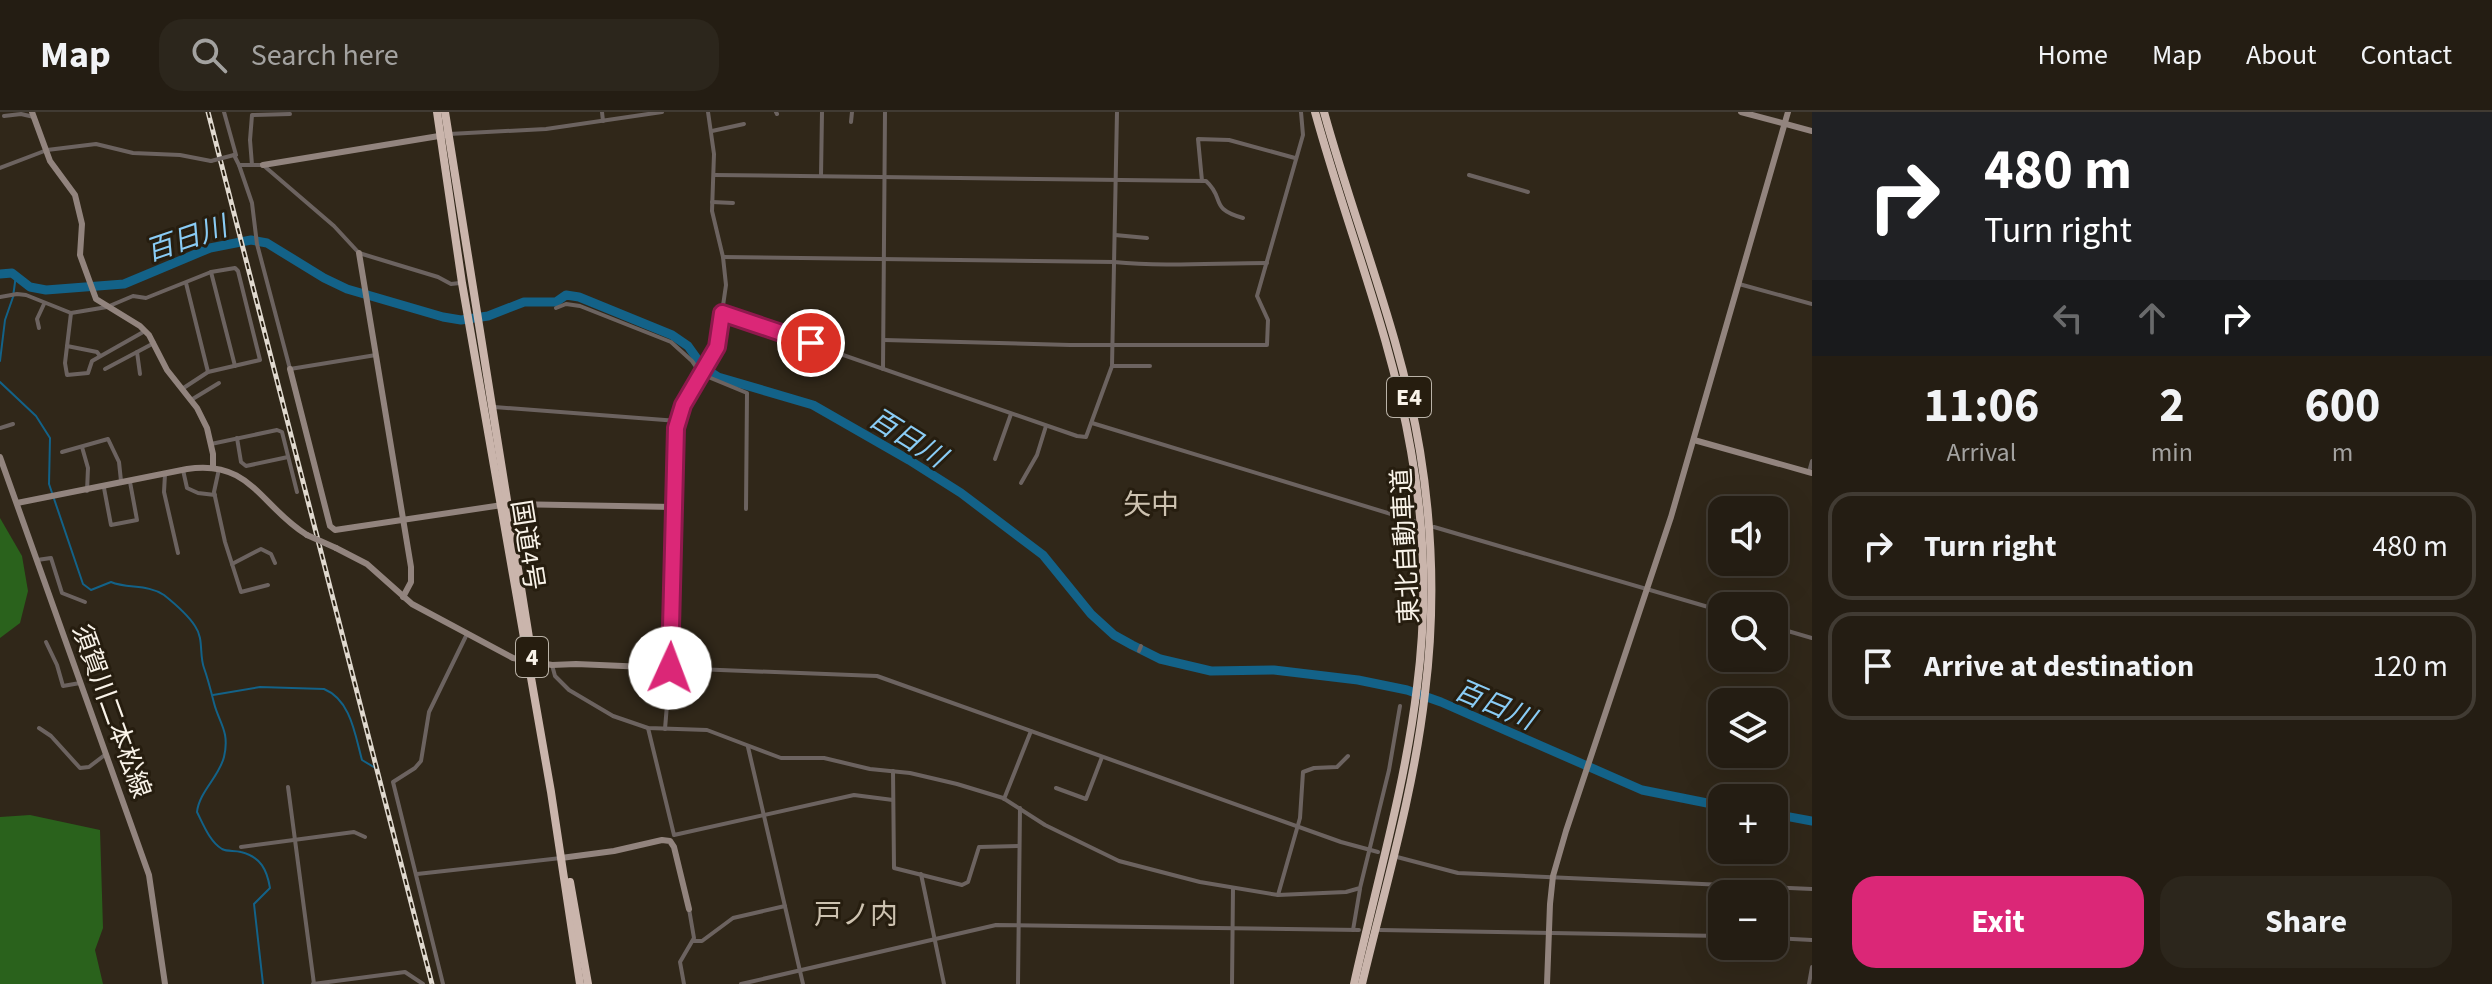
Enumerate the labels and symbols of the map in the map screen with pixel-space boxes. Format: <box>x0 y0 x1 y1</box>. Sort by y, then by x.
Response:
water label: 百日川 <box>140 205 235 272</box>
pin <box>777 309 845 377</box>
road number: E4 <box>1387 377 1431 417</box>
water label: 百日川 <box>861 399 956 479</box>
street label: 東北自動車道 <box>1383 467 1428 625</box>
district label: 矢中 <box>1123 485 1179 525</box>
street label: 国道4号 <box>502 497 553 593</box>
street label: 須賀川二本松線 <box>63 619 160 803</box>
position arrow <box>628 626 712 710</box>
road number: 4 <box>516 637 548 677</box>
water label: 百日川 <box>1448 670 1544 741</box>
district label: 戸ノ内 <box>814 895 898 935</box>

